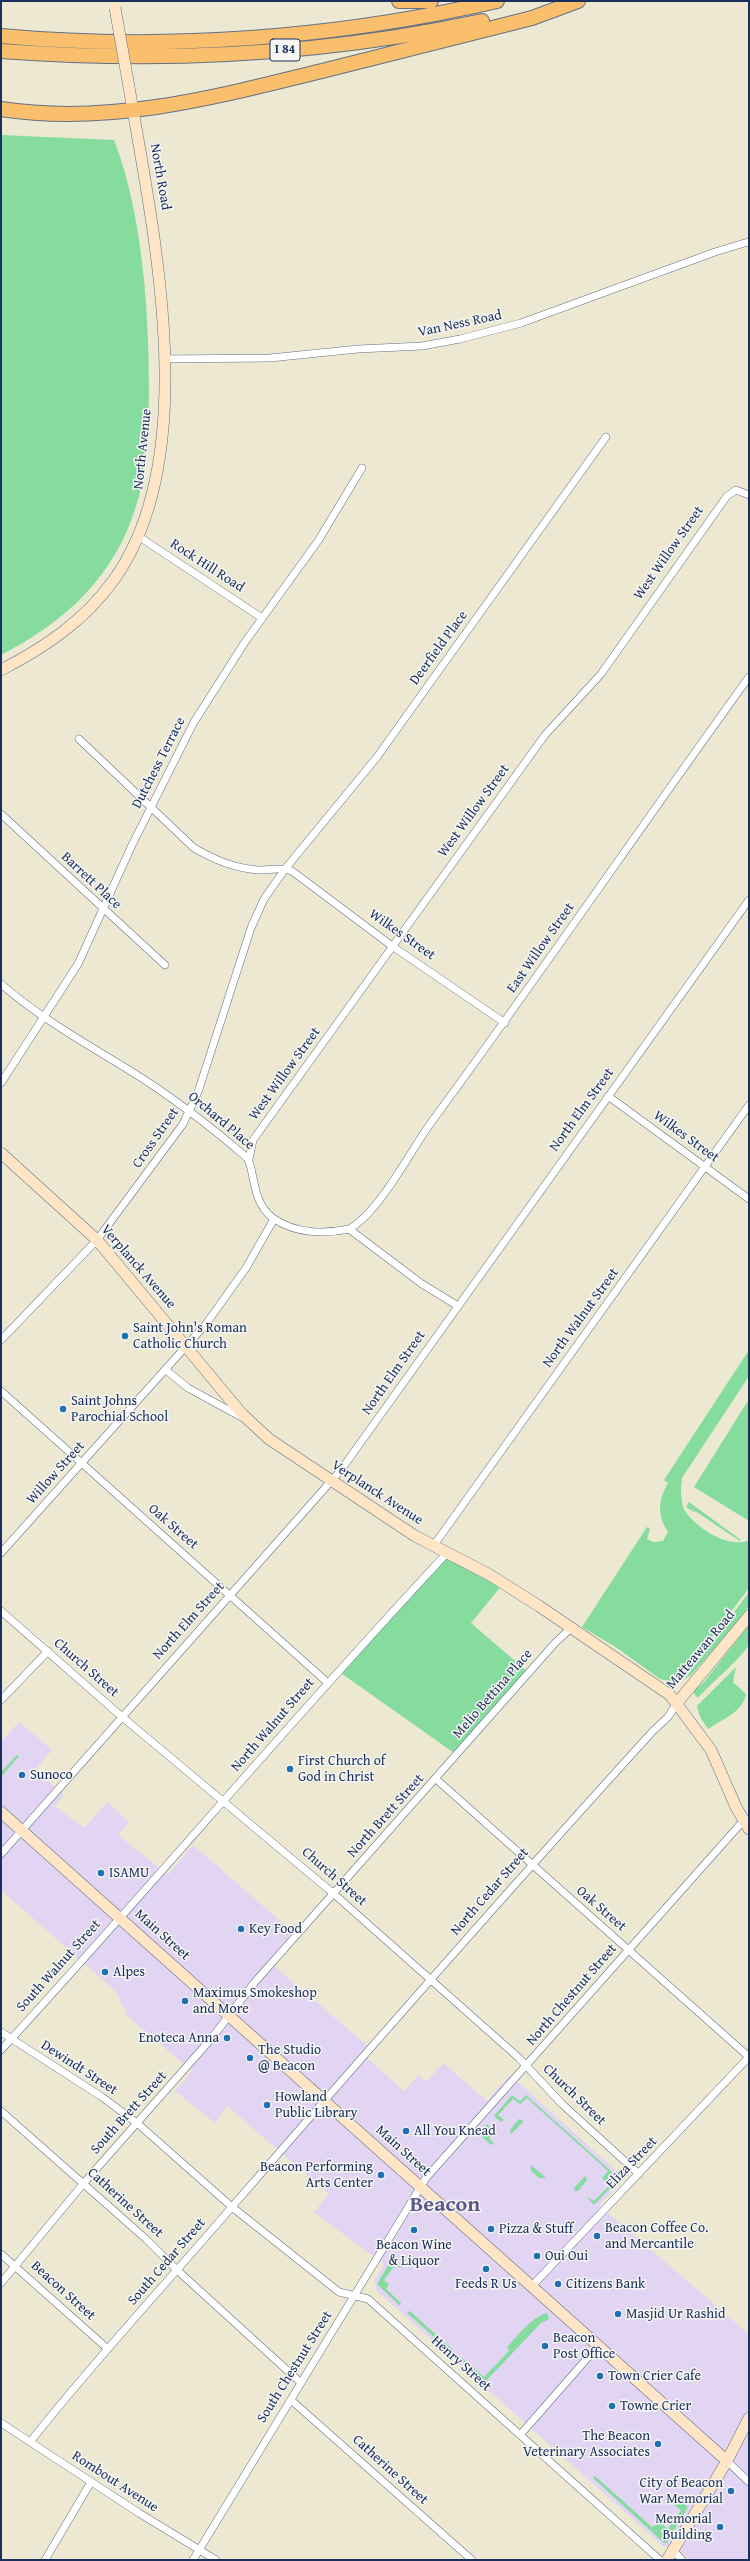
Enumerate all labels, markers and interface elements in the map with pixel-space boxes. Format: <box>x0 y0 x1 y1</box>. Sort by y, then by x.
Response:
road number: I 84 <box>270 39 300 61</box>
street label: North Road <box>146 142 174 212</box>
street label: Van Ness Road <box>417 307 503 341</box>
street label: North Avenue <box>130 408 156 490</box>
street label: West Willow Street <box>630 503 708 603</box>
street label: Rock Hill Road <box>167 536 247 596</box>
street label: Deerfield Place <box>406 608 472 688</box>
street label: Dutchess Terrace <box>129 714 189 812</box>
street label: West Willow Street <box>435 761 513 861</box>
street label: Barrett Place <box>57 849 125 913</box>
street label: East Willow Street <box>504 900 578 996</box>
street label: Wilkes Street <box>366 906 438 964</box>
street label: West Willow Street <box>246 1024 324 1124</box>
street label: North Elm Street <box>546 1065 618 1155</box>
street label: Orchard Place <box>184 1088 258 1154</box>
street label: Cross Street <box>129 1105 183 1171</box>
street label: Wilkes Street <box>650 1108 722 1166</box>
street label: Verplanck Avenue <box>97 1222 179 1312</box>
street label: North Walnut Street <box>539 1265 623 1371</box>
place label: Saint John's Roman Catholic Church <box>133 1320 247 1352</box>
street label: North Elm Street <box>359 1328 429 1418</box>
marker: Saint John's Roman Catholic Church <box>120 1331 130 1341</box>
place label: Saint Johns Parochial School <box>71 1393 168 1426</box>
marker: Saint Johns Parochial School <box>58 1404 68 1414</box>
street label: Willow Street <box>23 1438 89 1508</box>
street label: Verplanck Avenue <box>328 1457 426 1529</box>
street label: Oak Street <box>145 1501 201 1553</box>
street label: North Elm Street <box>150 1579 228 1663</box>
street label: Matteawan Road <box>663 1607 739 1693</box>
street label: Church Street <box>50 1635 122 1701</box>
street label: Melio Bettina Place <box>450 1646 536 1742</box>
street label: North Walnut Street <box>228 1675 318 1775</box>
place label: First Church of God in Christ <box>298 1753 385 1786</box>
marker: First Church of God in Christ <box>285 1764 295 1774</box>
place label: Sunoco <box>30 1767 73 1783</box>
marker: Sunoco <box>17 1770 27 1780</box>
street label: North Brett Street <box>344 1771 428 1861</box>
street label: Church Street <box>298 1844 370 1910</box>
street label: North Cedar Street <box>447 1845 533 1939</box>
place label: ISAMU <box>109 1865 149 1881</box>
marker: ISAMU <box>96 1868 106 1878</box>
street label: Oak Street <box>573 1883 629 1935</box>
street label: Main Street <box>131 1906 193 1964</box>
street label: South Walnut Street <box>13 1916 105 2016</box>
place label: Key Food <box>249 1921 302 1937</box>
marker: Key Food <box>236 1924 246 1934</box>
street label: North Chestnut Street <box>523 1941 621 2049</box>
place label: Alpes <box>113 1964 145 1980</box>
marker: Alpes <box>100 1967 110 1977</box>
place label: Maximus Smokeshop and More <box>193 1985 317 2018</box>
marker: Maximus Smokeshop and More <box>180 1996 190 2006</box>
place label: Enoteca Anna <box>139 2030 219 2046</box>
marker: Enoteca Anna <box>222 2033 232 2043</box>
street label: Dewindt Street <box>38 2037 120 2099</box>
place label: The Studio @ Beacon <box>258 2042 321 2074</box>
marker: The Studio @ Beacon <box>245 2053 255 2063</box>
street label: Church Street <box>539 2061 609 2129</box>
street label: South Brett Street <box>87 2068 171 2158</box>
place label: Howland Public Library <box>275 2089 357 2122</box>
marker: Howland Public Library <box>262 2100 272 2110</box>
street label: Main Street <box>372 2122 434 2180</box>
place label: All You Knead <box>414 2123 496 2139</box>
marker: All You Knead <box>401 2126 411 2136</box>
street label: Eliza Street <box>603 2133 661 2193</box>
place label: Beacon Performing Arts Center <box>260 2159 373 2192</box>
street label: Catherine Street <box>84 2165 166 2241</box>
marker: Beacon Performing Arts Center <box>376 2170 386 2180</box>
district label: Beacon <box>410 2192 480 2218</box>
street label: South Cedar Street <box>125 2215 209 2309</box>
place label: Beacon Coffee Co. and Mercantile <box>605 2220 709 2252</box>
place label: Pizza & Stuff <box>499 2221 573 2237</box>
marker: Pizza & Stuff <box>486 2224 496 2234</box>
marker: Beacon Wine & Liquor <box>409 2225 419 2235</box>
marker: Beacon Coffee Co. and Mercantile <box>592 2231 602 2241</box>
place label: Beacon Wine & Liquor <box>376 2237 452 2270</box>
place label: Oui Oui <box>545 2248 588 2264</box>
marker: Oui Oui <box>532 2251 542 2261</box>
street label: Beacon Street <box>27 2258 99 2324</box>
marker: Feeds R Us <box>481 2264 491 2274</box>
place label: Feeds R Us <box>455 2276 517 2292</box>
place label: Citizens Bank <box>566 2276 645 2292</box>
marker: Citizens Bank <box>553 2279 563 2289</box>
place label: Masjid Ur Rashid <box>626 2306 725 2322</box>
street label: South Chestnut Street <box>254 2308 336 2426</box>
marker: Masjid Ur Rashid <box>613 2309 623 2319</box>
place label: Beacon Post Office <box>553 2330 615 2362</box>
street label: Henry Street <box>428 2333 494 2395</box>
marker: Beacon Post Office <box>540 2341 550 2351</box>
place label: Town Crier Cafe <box>608 2368 701 2384</box>
marker: Town Crier Cafe <box>595 2371 605 2381</box>
place label: Towne Crier <box>620 2398 691 2414</box>
marker: Towne Crier <box>607 2401 617 2411</box>
place label: The Beacon Veterinary Associates <box>523 2428 650 2460</box>
street label: Catherine Street <box>349 2432 431 2508</box>
marker: The Beacon Veterinary Associates <box>653 2439 663 2449</box>
street label: Rombout Avenue <box>69 2448 161 2516</box>
place label: City of Beacon War Memorial <box>639 2475 723 2508</box>
marker: City of Beacon War Memorial <box>726 2486 736 2496</box>
place label: Memorial Building <box>655 2511 712 2544</box>
marker: Memorial Building <box>715 2522 725 2532</box>

